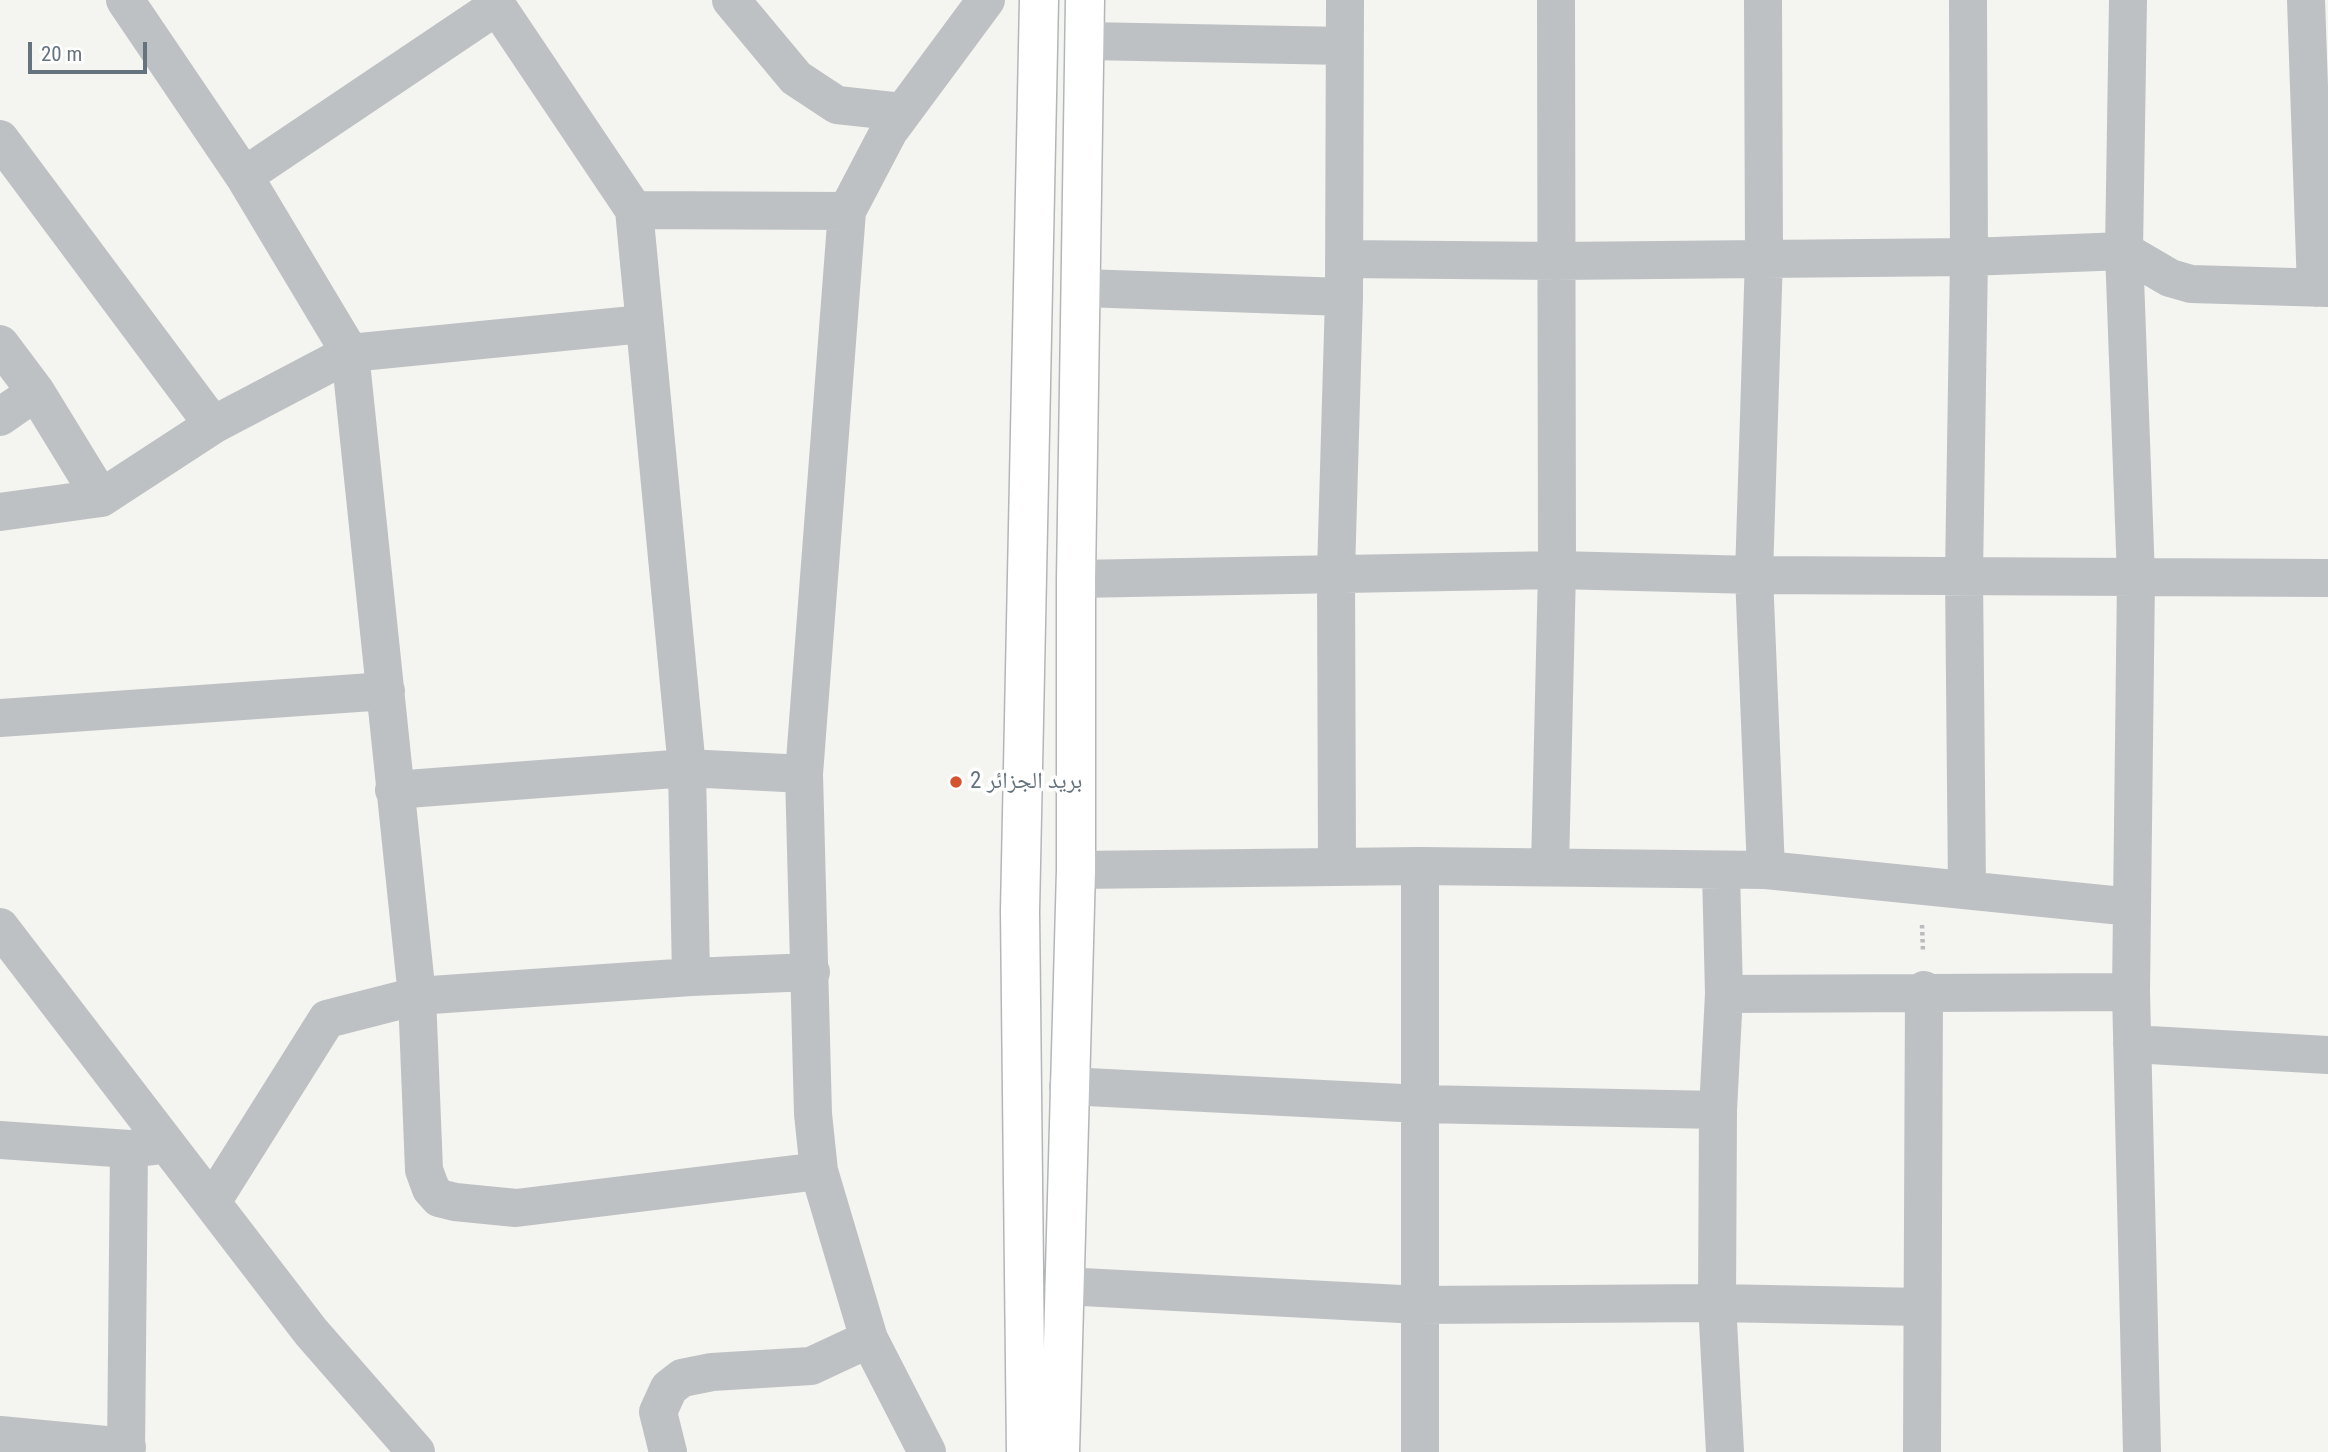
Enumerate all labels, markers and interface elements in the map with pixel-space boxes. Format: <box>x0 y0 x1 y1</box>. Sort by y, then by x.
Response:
scale bar <box>32 28 150 72</box>
text: 20 m <box>41 42 82 66</box>
place label: بريد الجزائر 2 <box>970 768 1082 796</box>
marker: بريد الجزائر 2 <box>948 774 964 790</box>

